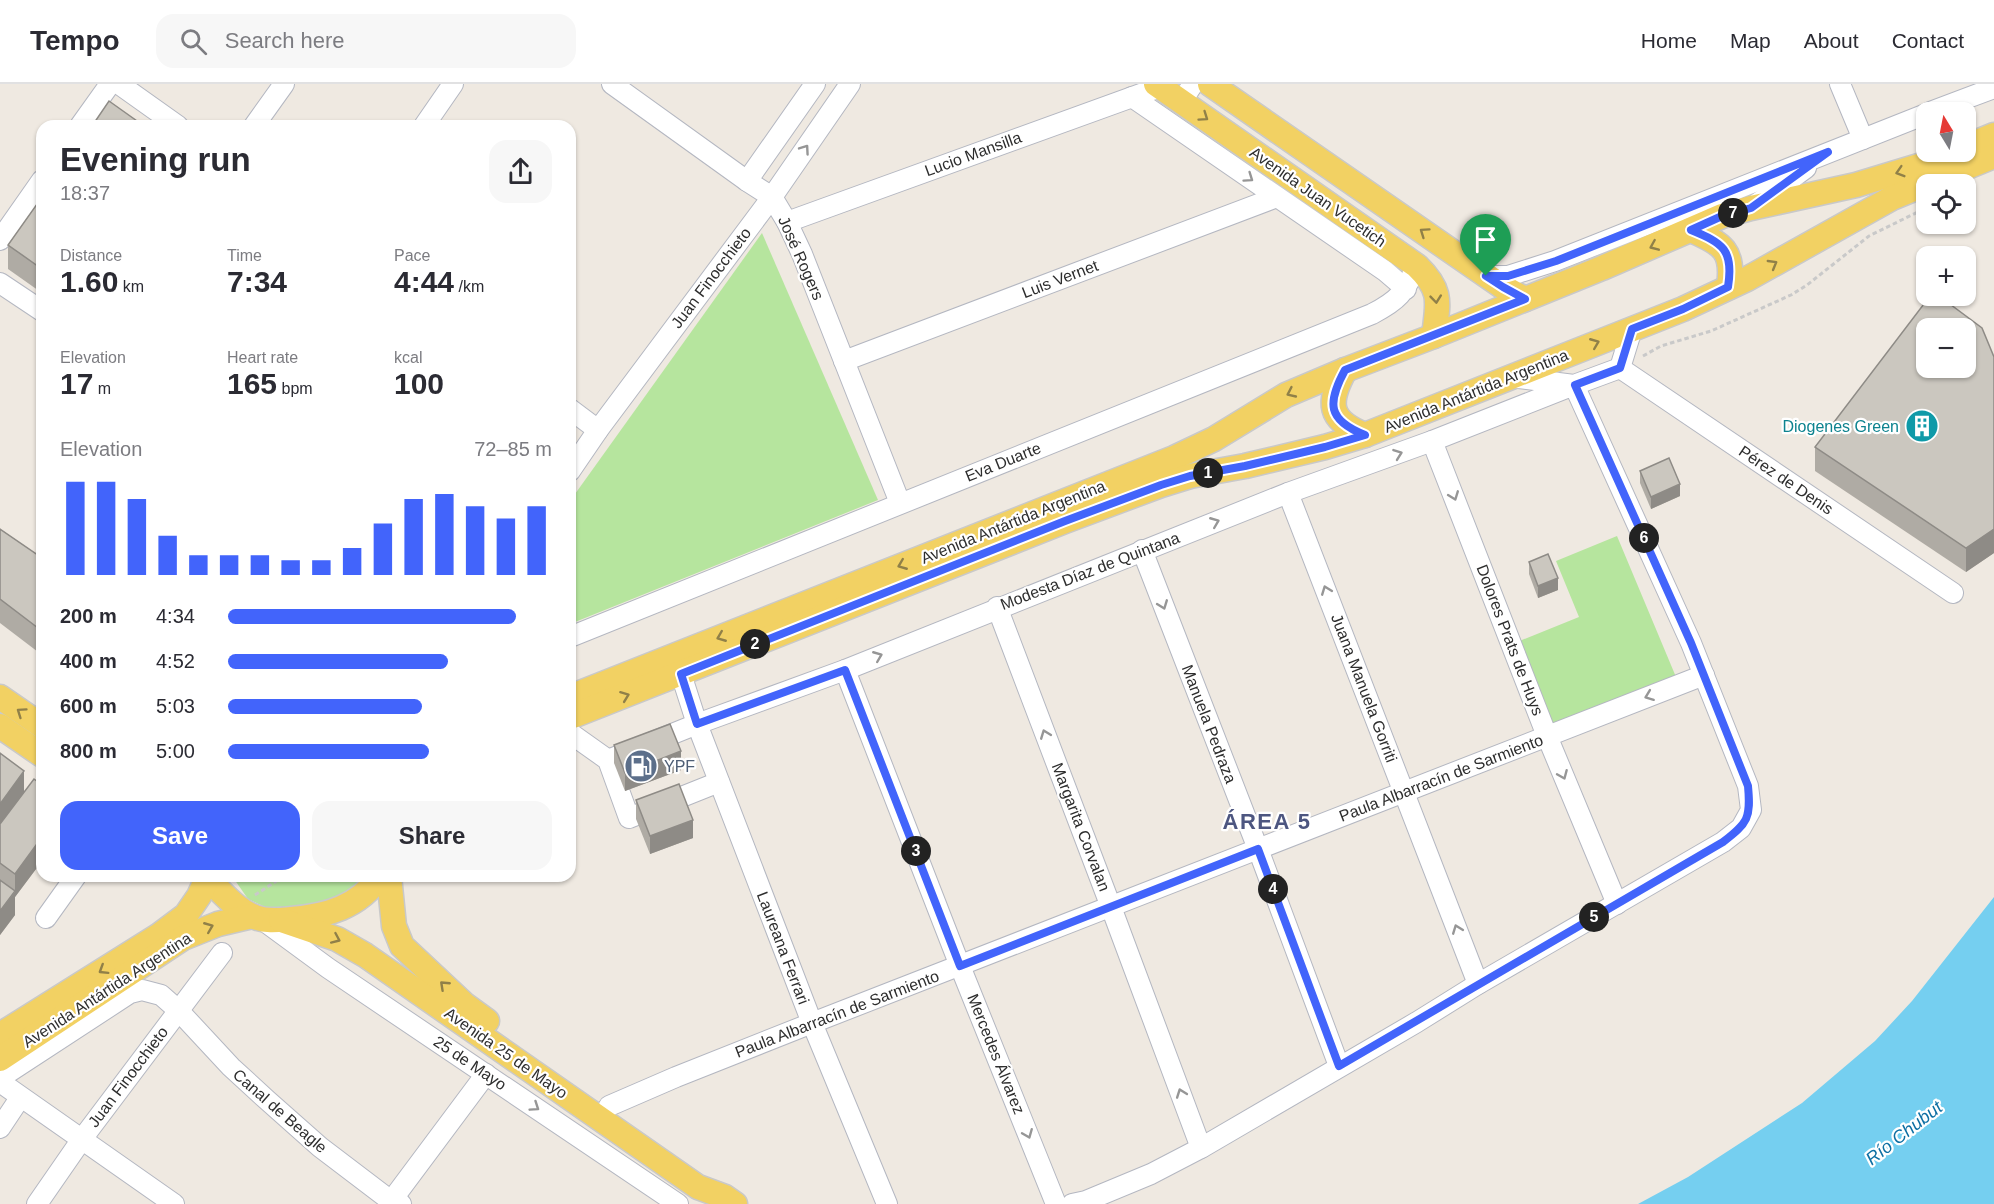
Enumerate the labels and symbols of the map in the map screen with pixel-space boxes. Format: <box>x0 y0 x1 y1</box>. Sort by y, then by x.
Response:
north arrow <box>1916 102 1976 162</box>
one-way arrow <box>1197 110 1208 121</box>
street label: Lucio Mansilla <box>922 129 1024 179</box>
street label: Avenida Juan Vucetich <box>1247 144 1389 250</box>
one-way arrow <box>798 145 809 156</box>
one-way arrow <box>1895 165 1906 177</box>
one-way arrow <box>1243 171 1254 182</box>
pin: 7 <box>1718 198 1748 228</box>
street label: José Rogers <box>775 214 827 302</box>
pin <box>1460 214 1511 276</box>
street label: Juan Finocchieto <box>668 225 754 331</box>
one-way arrow <box>1419 229 1430 240</box>
one-way arrow <box>1649 239 1660 251</box>
street label: Luis Vernet <box>1020 257 1101 301</box>
one-way arrow <box>1767 260 1777 272</box>
one-way arrow <box>1429 294 1442 304</box>
one-way arrow <box>1589 338 1600 351</box>
street label: Avenida Antártida Argentina <box>1381 346 1571 436</box>
one-way arrow <box>1287 386 1298 398</box>
building icon: Diogenes Green <box>1904 408 1940 444</box>
place label: Diogenes Green <box>1782 418 1899 435</box>
street label: Eva Duarte <box>963 439 1043 485</box>
street label: Pérez de Denis <box>1736 442 1836 518</box>
one-way arrow <box>1392 448 1403 461</box>
pin: 1 <box>1193 458 1223 488</box>
street label: Avenida Antártida Argentina <box>918 477 1108 567</box>
one-way arrow <box>1446 490 1459 501</box>
one-way arrow <box>1209 516 1220 529</box>
pin: 6 <box>1629 523 1659 553</box>
street label: Modesta Díaz de Quintana <box>998 529 1182 613</box>
one-way arrow <box>898 558 909 570</box>
street label: Dolores Prats de Huys <box>1473 562 1547 718</box>
one-way arrow <box>1321 586 1333 597</box>
one-way arrow <box>1156 599 1168 610</box>
street label: Juana Manuela Gorriti <box>1328 611 1400 765</box>
pin: 2 <box>740 629 770 659</box>
one-way arrow <box>716 630 727 642</box>
one-way arrow <box>871 651 882 663</box>
street label: Manuela Pedraza <box>1179 662 1239 786</box>
one-way arrow <box>1645 689 1656 701</box>
one-way arrow <box>618 691 629 703</box>
one-way arrow <box>17 708 28 719</box>
one-way arrow <box>1040 729 1052 740</box>
street label: Paula Albarracín de Sarmiento <box>1337 731 1545 825</box>
fuel station icon: YPF <box>623 748 659 784</box>
place label: YPF <box>664 758 695 775</box>
street label: Margarita Corvalan <box>1049 760 1113 894</box>
one-way arrow <box>1556 769 1568 780</box>
district label: ÁREA 5 <box>1223 809 1311 834</box>
pin: 3 <box>901 836 931 866</box>
pin: 4 <box>1258 874 1288 904</box>
street label: Laureana Ferrari <box>754 889 812 1007</box>
pin: 5 <box>1579 902 1609 932</box>
one-way arrow <box>203 922 214 935</box>
one-way arrow <box>1452 924 1464 935</box>
street label: Avenida Antártida Argentina <box>20 929 194 1051</box>
one-way arrow <box>329 932 340 944</box>
one-way arrow <box>99 963 109 975</box>
street label: Paula Albarracín de Sarmiento <box>733 967 941 1061</box>
one-way arrow <box>441 982 452 993</box>
street label: Mercedes Álvarez <box>964 991 1029 1117</box>
street label: Avenida 25 de Mayo <box>441 1003 571 1103</box>
street label: Juan Finocchieto <box>85 1024 171 1130</box>
street label: 25 de Mayo <box>430 1032 510 1094</box>
street label: Canal de Beagle <box>230 1066 330 1156</box>
one-way arrow <box>1175 1088 1188 1099</box>
water label: Río Chubut <box>1862 1096 1947 1169</box>
one-way arrow <box>528 1100 539 1111</box>
one-way arrow <box>1021 1128 1033 1139</box>

